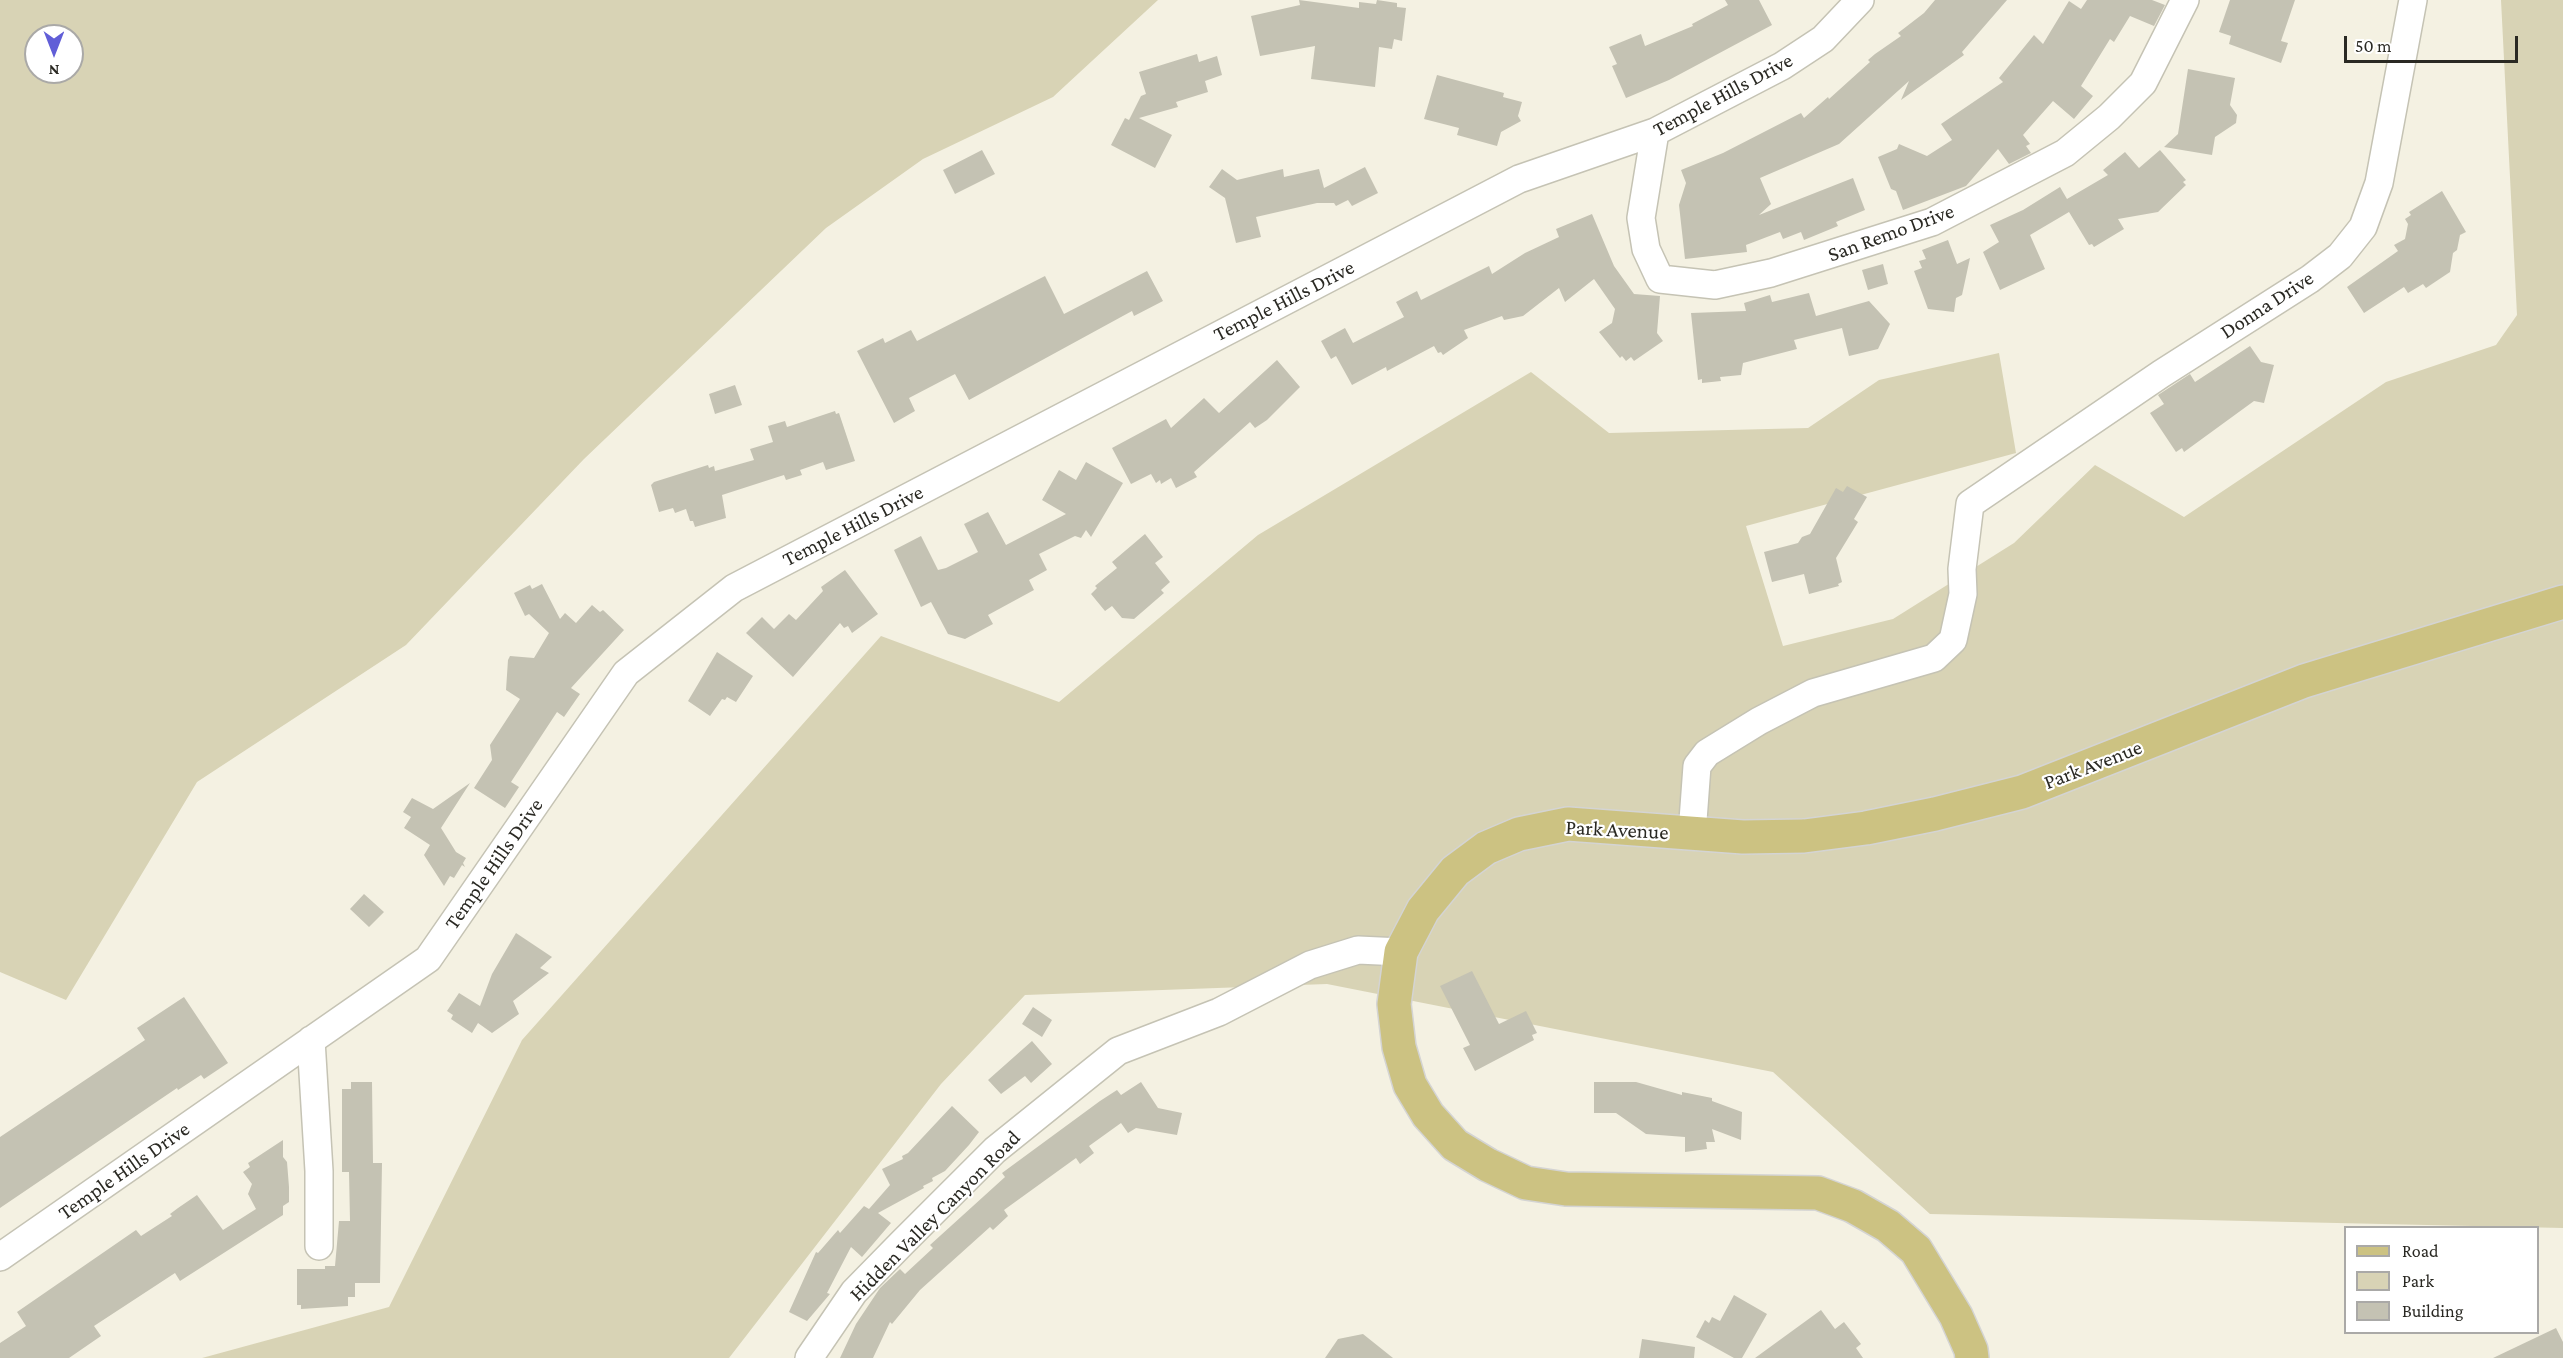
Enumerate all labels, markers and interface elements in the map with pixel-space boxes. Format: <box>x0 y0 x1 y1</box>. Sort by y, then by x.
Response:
north arrow <box>24 24 84 84</box>
scale bar <box>2347 24 2521 62</box>
text: 50 m <box>2355 36 2392 56</box>
street label: Temple Hills Drive <box>1649 48 1797 142</box>
text: N <box>49 62 59 79</box>
street label: San Remo Drive <box>1825 199 1957 267</box>
street label: Temple Hills Drive <box>1209 255 1359 347</box>
street label: Donna Drive <box>2216 265 2318 345</box>
street label: Temple Hills Drive <box>778 480 928 572</box>
street label: Park Avenue <box>2040 735 2146 795</box>
street label: Temple Hills Drive <box>439 793 549 935</box>
street label: Park Avenue <box>1565 815 1669 845</box>
street label: Temple Hills Drive <box>53 1116 195 1226</box>
street label: Hidden Valley Canyon Road <box>844 1125 1026 1307</box>
legend <box>2344 1226 2539 1334</box>
text: Road <box>2402 1241 2439 1261</box>
text: Park <box>2402 1271 2434 1291</box>
text: Building <box>2402 1301 2463 1321</box>

